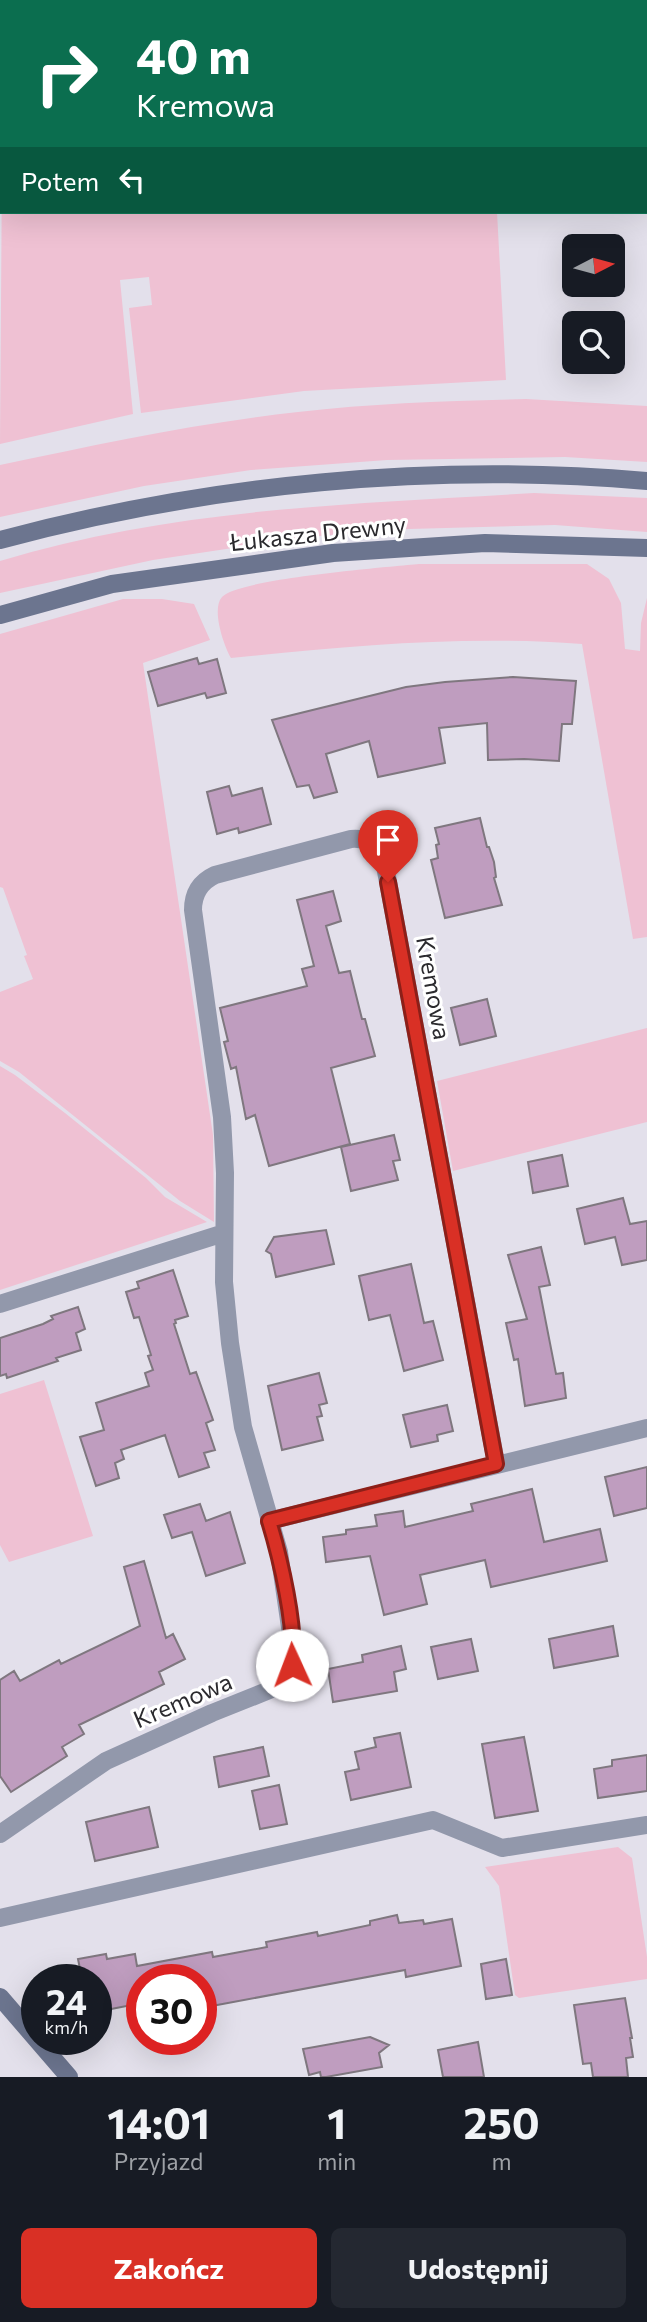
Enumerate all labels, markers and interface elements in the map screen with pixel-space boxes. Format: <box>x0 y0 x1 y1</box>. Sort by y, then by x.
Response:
text: 40 m <box>136 24 251 84</box>
icon: right <box>21 28 112 119</box>
text: Kremowa <box>136 84 275 124</box>
icon: left <box>113 161 151 199</box>
text: Potem <box>21 165 99 196</box>
north arrow <box>562 234 625 298</box>
map controls <box>562 234 625 374</box>
button: search <box>562 311 625 374</box>
street label: Łukasza Drewny <box>227 509 407 556</box>
pin <box>358 810 418 882</box>
icon: arrive <box>369 821 407 859</box>
street label: Kremowa <box>411 934 458 1042</box>
position arrow <box>255 1628 329 1702</box>
street label: Kremowa <box>129 1666 236 1733</box>
speed limit sign: 30 <box>126 1964 217 2055</box>
text: 24 <box>46 1979 87 2022</box>
text: km/h <box>45 2016 88 2038</box>
text: 14:01 <box>107 2096 210 2148</box>
text: 1 <box>327 2096 346 2148</box>
text: 250 <box>463 2096 540 2148</box>
text: Przyjazd <box>114 2147 203 2175</box>
text: min <box>317 2147 356 2175</box>
text: m <box>492 2147 512 2175</box>
button: Zakończ <box>21 2228 317 2308</box>
button: Udostępnij <box>331 2228 626 2308</box>

